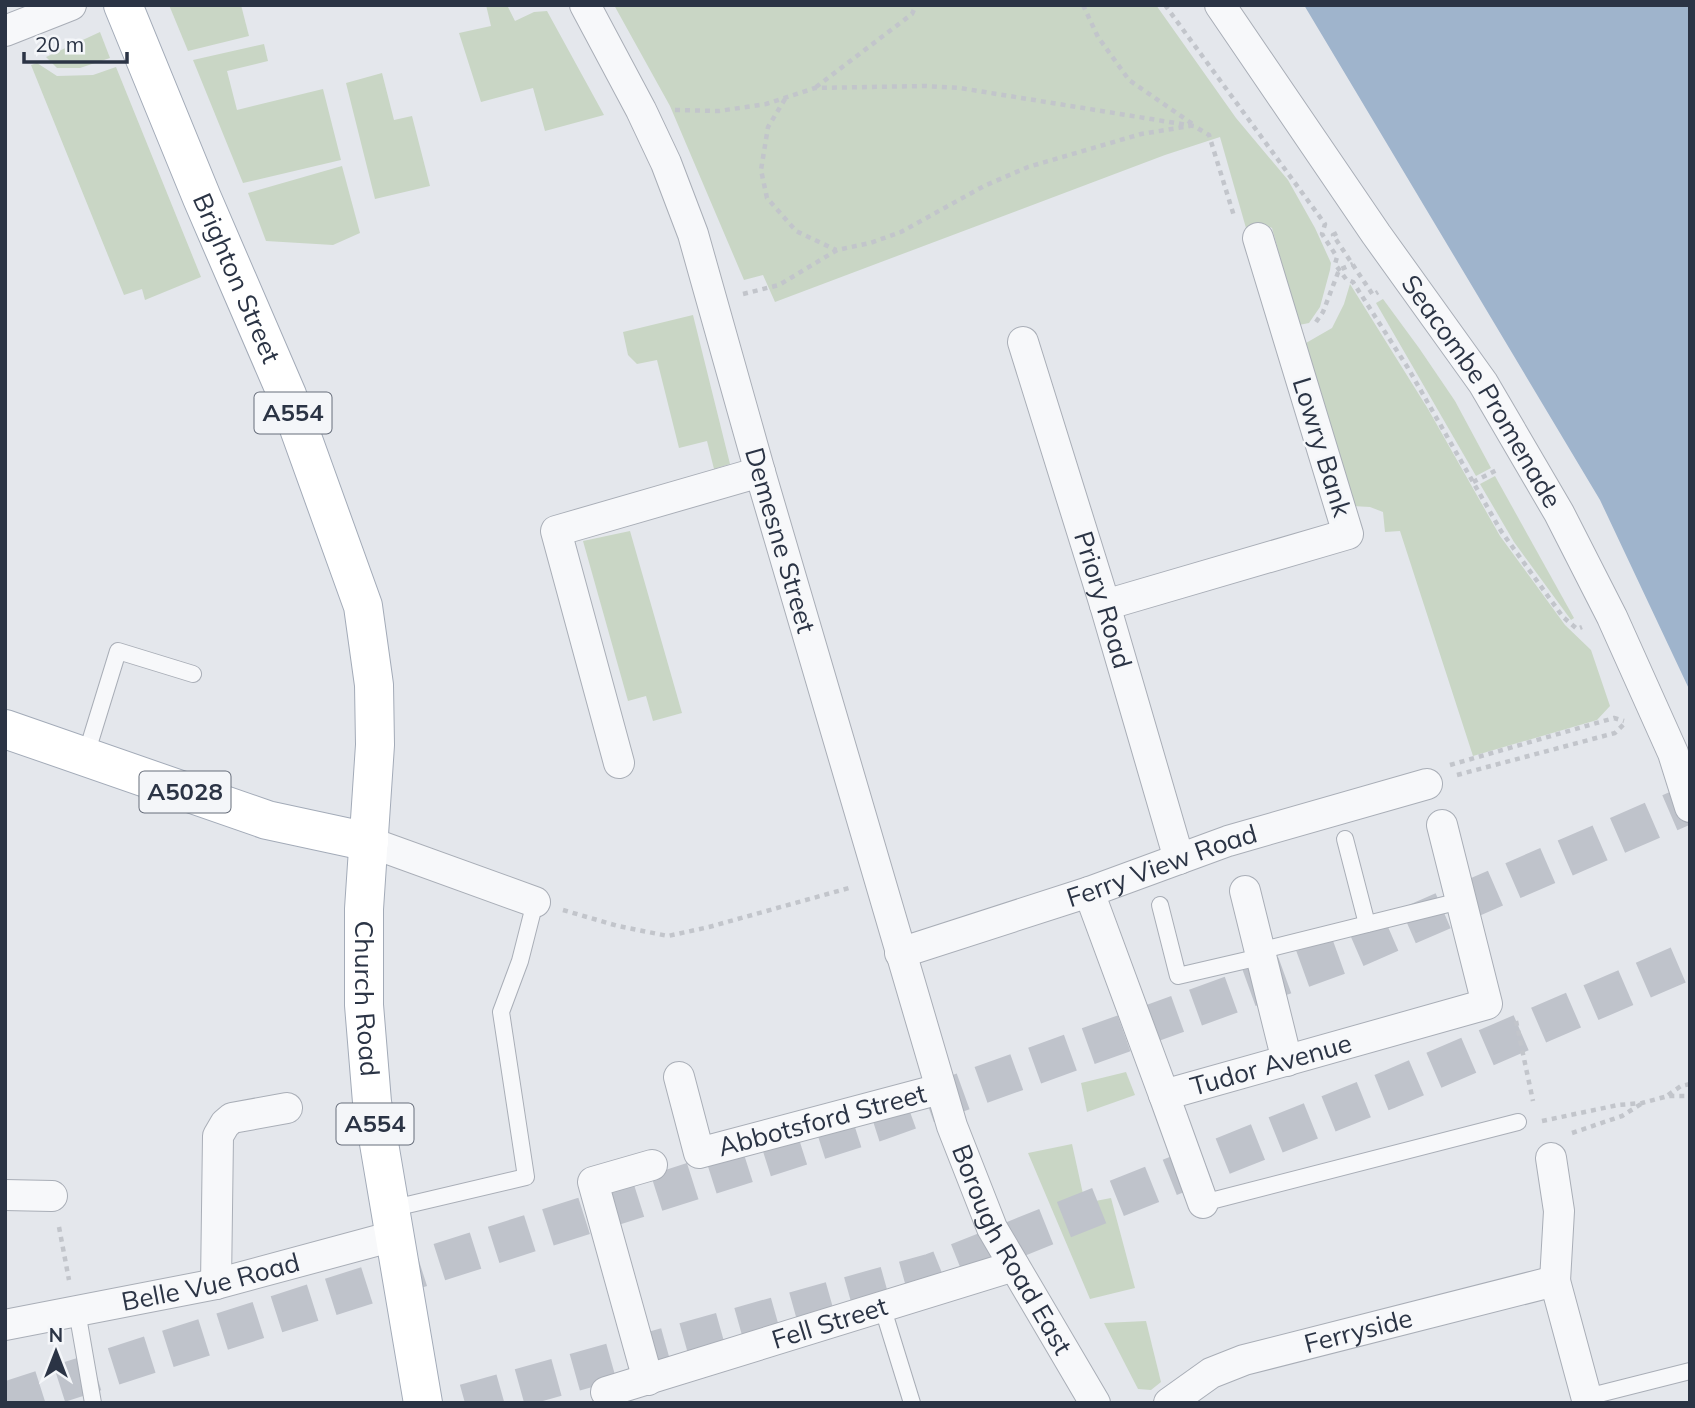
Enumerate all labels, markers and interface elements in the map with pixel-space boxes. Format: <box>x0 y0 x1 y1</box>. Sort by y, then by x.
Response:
scale bar <box>24 21 128 65</box>
text: 20 m <box>35 31 84 57</box>
street label: Brighton Street <box>186 188 288 368</box>
street label: Seacombe Promenade <box>1395 268 1569 514</box>
street label: Lowry Bank <box>1286 373 1359 521</box>
road number: A554 <box>254 392 332 434</box>
street label: Demesne Street <box>738 444 823 637</box>
street label: Priory Road <box>1067 527 1140 672</box>
road number: A5028 <box>140 772 230 812</box>
street label: Ferry View Road <box>1062 817 1261 914</box>
street label: Church Road <box>348 920 387 1078</box>
street label: Tudor Avenue <box>1186 1026 1355 1103</box>
street label: Abbotsford Street <box>714 1076 930 1163</box>
road number: A554 <box>336 1104 414 1144</box>
street label: Borough Road East <box>945 1140 1080 1360</box>
street label: Belle Vue Road <box>119 1245 303 1318</box>
street label: Fell Street <box>768 1289 891 1356</box>
street label: Ferryside <box>1301 1301 1416 1360</box>
north arrow <box>21 1317 91 1387</box>
text: N <box>49 1323 63 1347</box>

